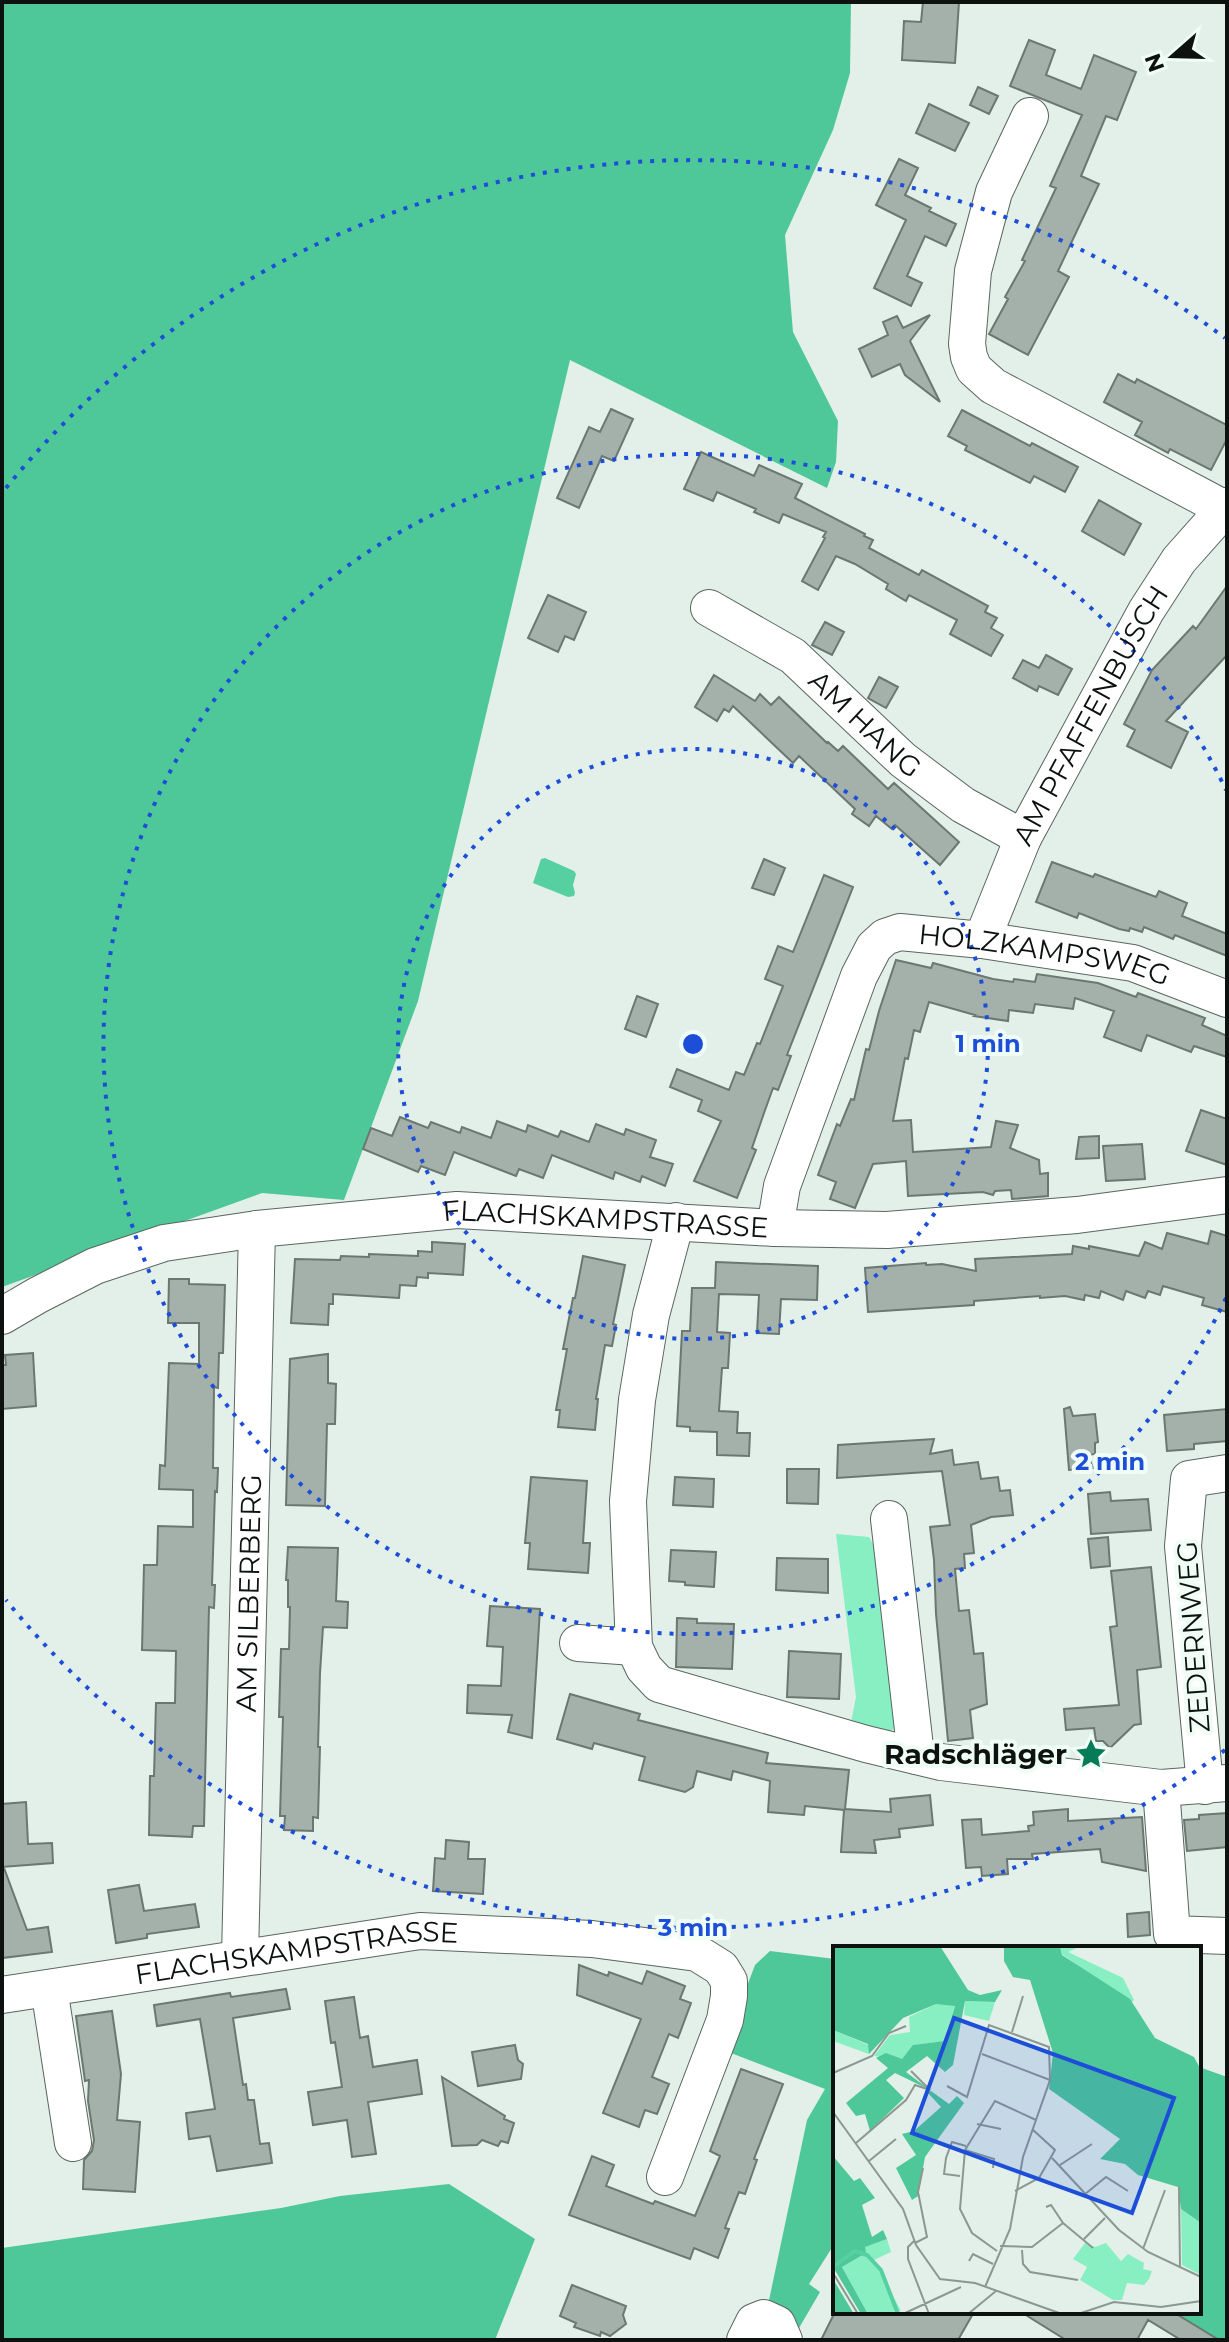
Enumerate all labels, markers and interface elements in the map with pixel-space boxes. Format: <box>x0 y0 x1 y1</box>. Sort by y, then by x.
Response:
north arrow <box>1133 16 1213 96</box>
text: N <box>1139 50 1170 76</box>
street label: AM PFAFFENBUSCH <box>1005 579 1175 851</box>
street label: AM HANG <box>802 663 928 785</box>
street label: HOLZKAMPSWEG <box>917 917 1175 993</box>
text: 1 min <box>955 1029 1021 1058</box>
centre of rings <box>679 1030 707 1058</box>
street label: FLACHSKAMPSTRASSE <box>441 1193 769 1245</box>
text: 2 min <box>1075 1447 1145 1476</box>
street label: AM SILBERBERG <box>229 1474 268 1713</box>
street label: ZEDERNWEG <box>1169 1540 1217 1734</box>
place label: Radschläger <box>884 1737 1067 1771</box>
place icon: Radschläger <box>1074 1737 1108 1771</box>
text: 3 min <box>657 1913 728 1942</box>
street label: FLACHSKAMPSTRASSE <box>133 1914 459 1991</box>
inset map <box>833 1946 1201 2314</box>

